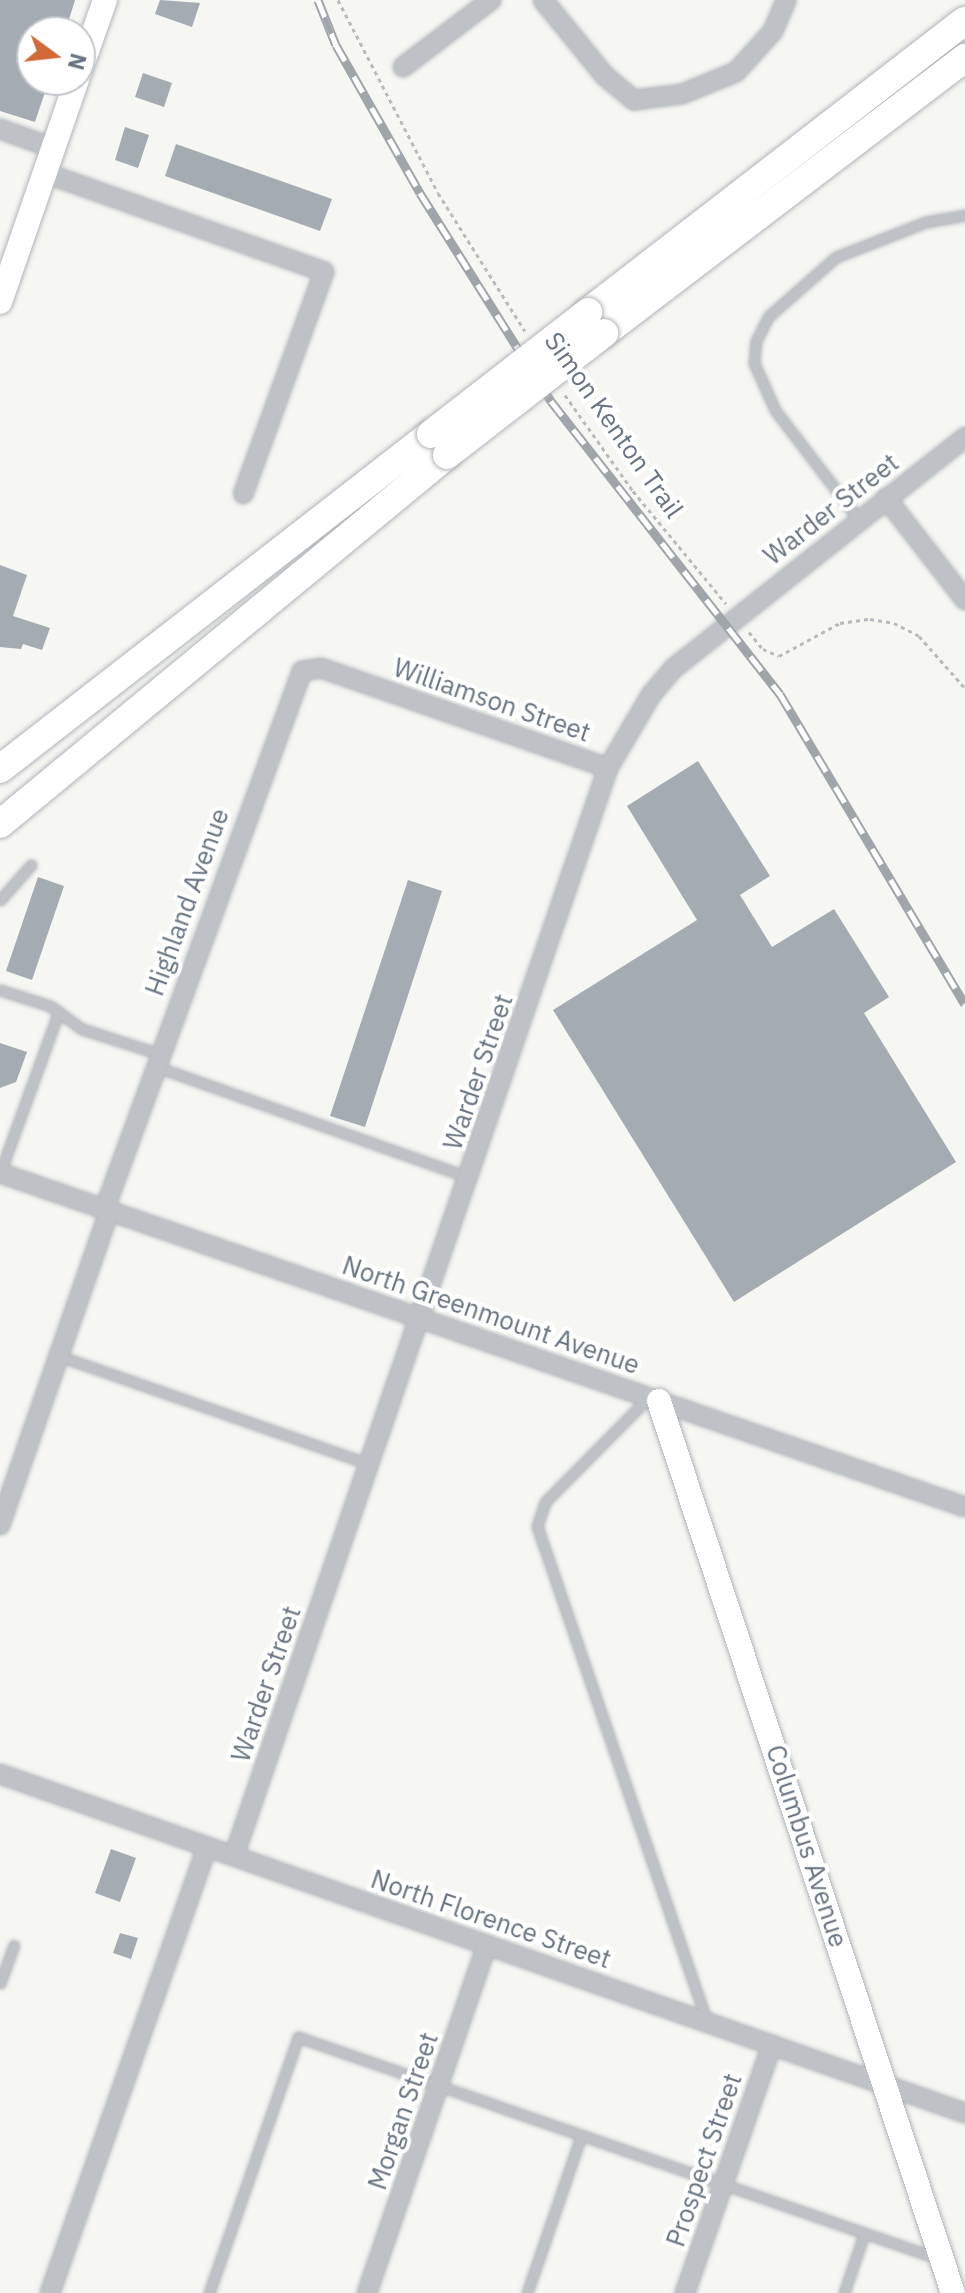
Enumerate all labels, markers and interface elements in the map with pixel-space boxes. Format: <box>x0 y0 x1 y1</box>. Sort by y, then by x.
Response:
north arrow <box>16 16 96 96</box>
text: N <box>62 50 94 73</box>
street label: Simon Kenton Trail <box>538 326 690 524</box>
street label: Warder Street <box>757 447 905 571</box>
street label: Williamson Street <box>389 652 595 748</box>
street label: Highland Avenue <box>139 804 235 1000</box>
street label: Warder Street <box>437 990 519 1154</box>
street label: North Greenmount Avenue <box>338 1249 644 1381</box>
street label: Warder Street <box>225 1602 307 1766</box>
street label: Columbus Avenue <box>760 1741 854 1951</box>
street label: North Florence Street <box>367 1863 615 1975</box>
street label: Morgan Street <box>361 2028 445 2194</box>
street label: Prospect Street <box>660 2069 748 2251</box>

